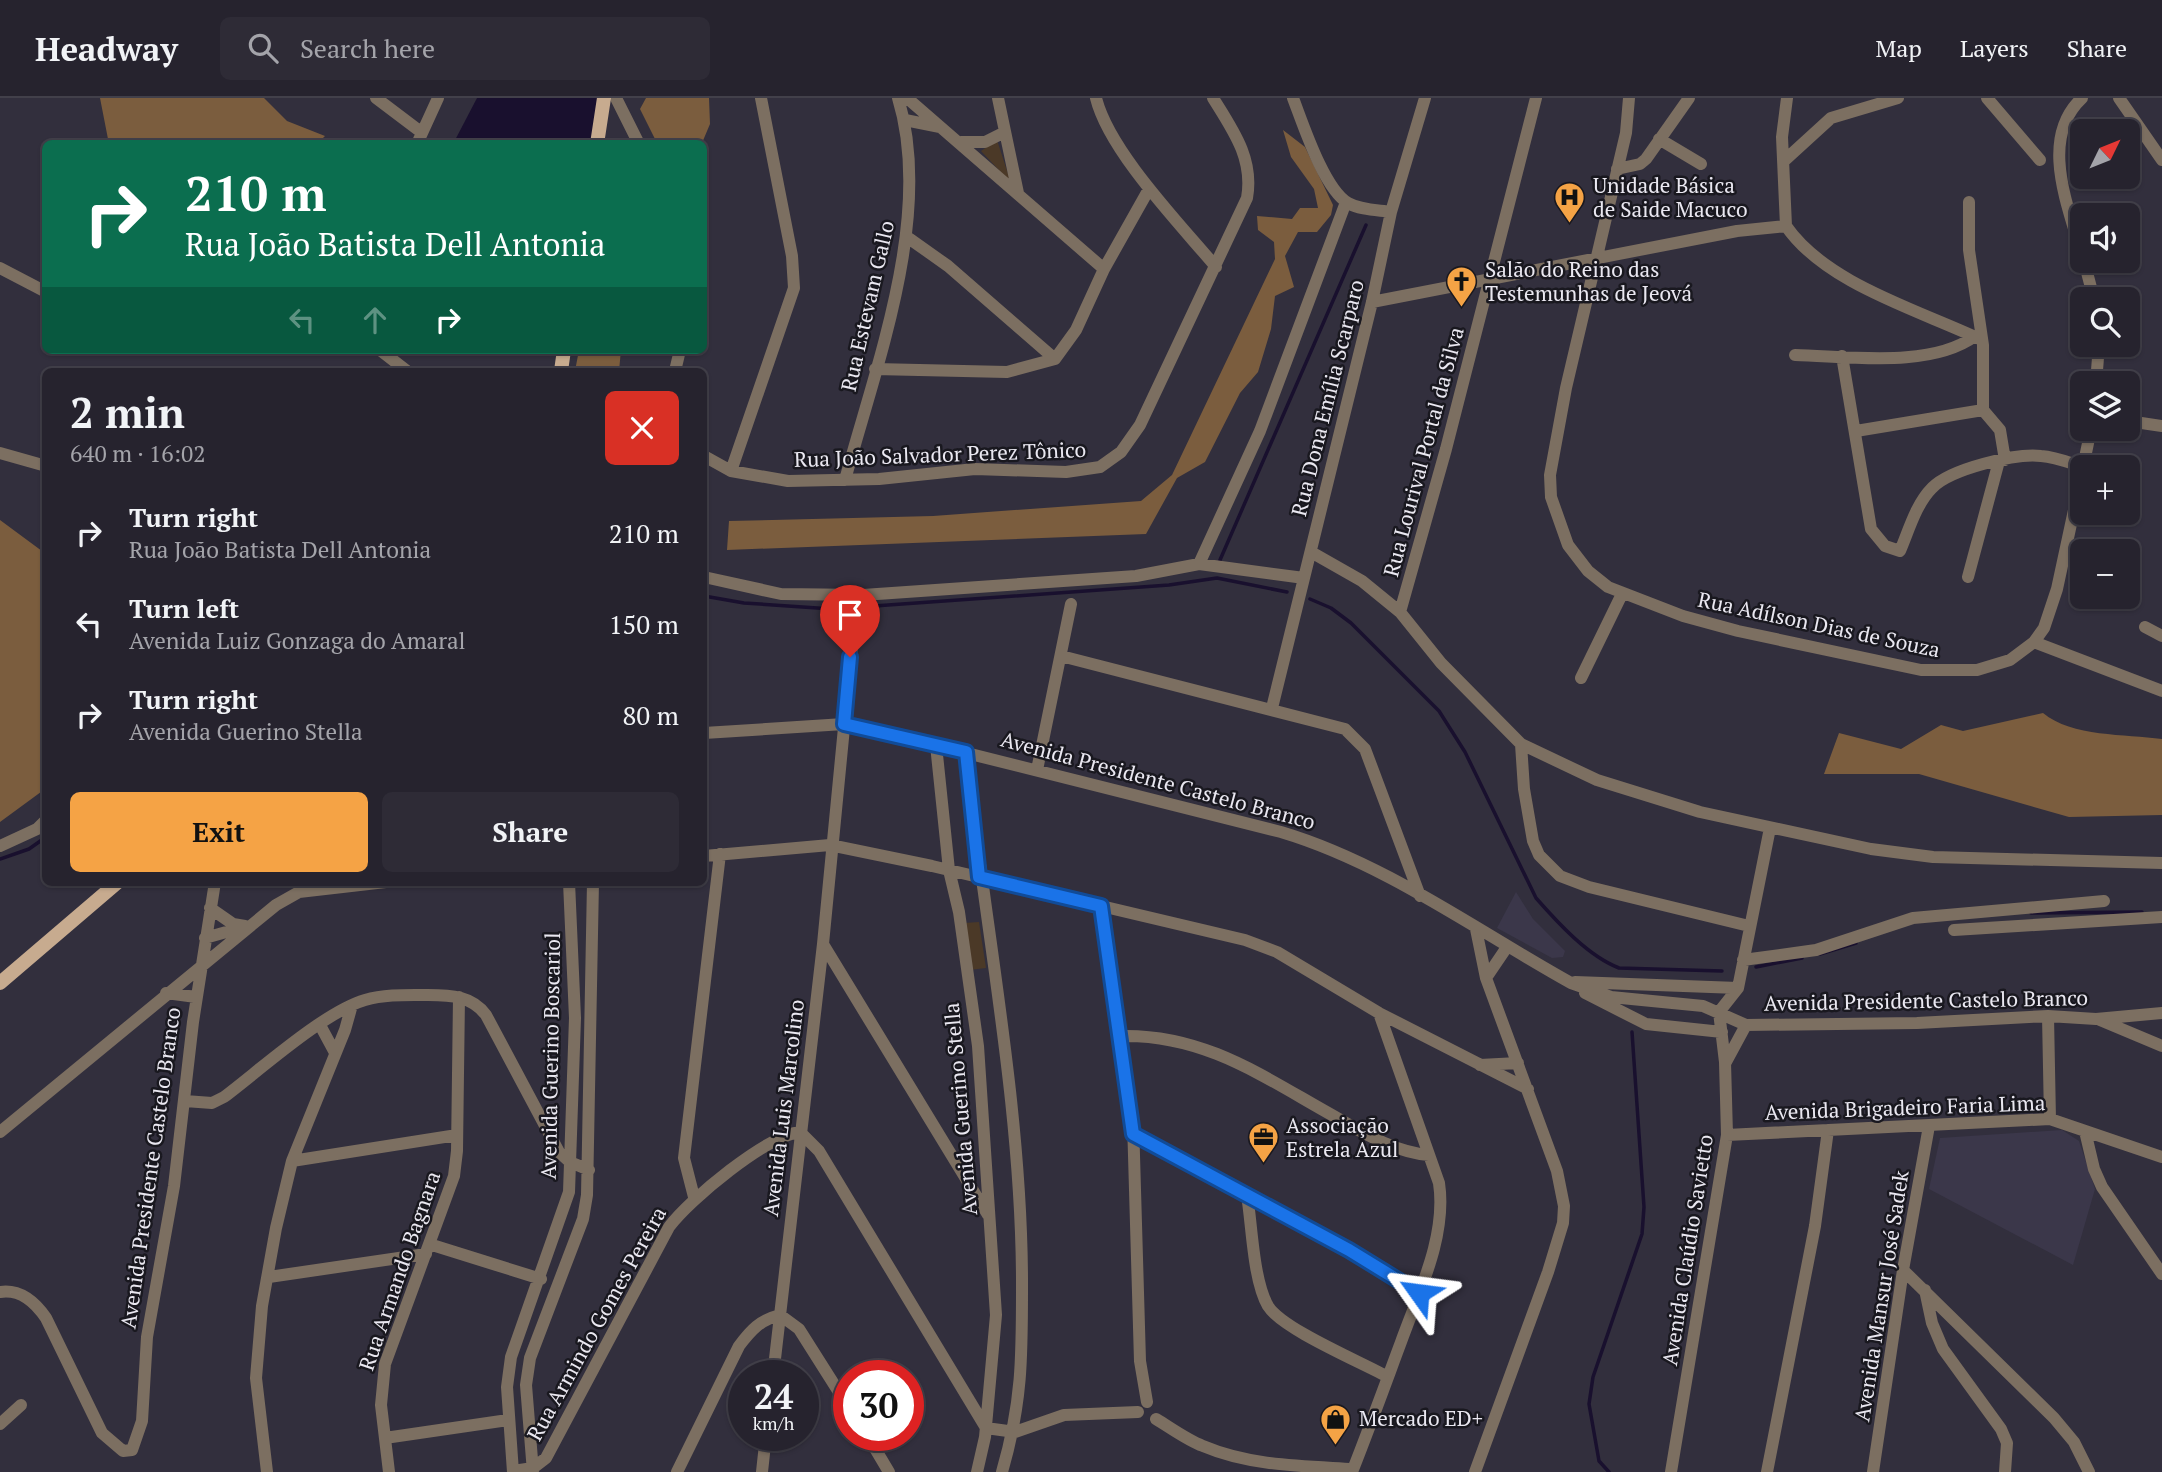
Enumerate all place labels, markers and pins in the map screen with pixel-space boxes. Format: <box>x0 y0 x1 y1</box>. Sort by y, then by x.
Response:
place label: Unidade Básica de Saide Macuco <box>1593 171 1748 223</box>
hospital icon: Unidade Básica de Saide Macuco <box>1553 181 1587 225</box>
place label: Salão do Reino das Testemunhas de Jeová <box>1485 255 1692 307</box>
church icon: Salão do Reino das Testemunhas de Jeová <box>1445 265 1479 309</box>
pin <box>820 585 880 657</box>
place label: Associação Estrela Azul <box>1286 1111 1398 1163</box>
office icon: Associação Estrela Azul <box>1246 1121 1280 1165</box>
shop icon: Mercado ED+ <box>1319 1402 1353 1446</box>
place label: Mercado ED+ <box>1359 1404 1483 1432</box>

